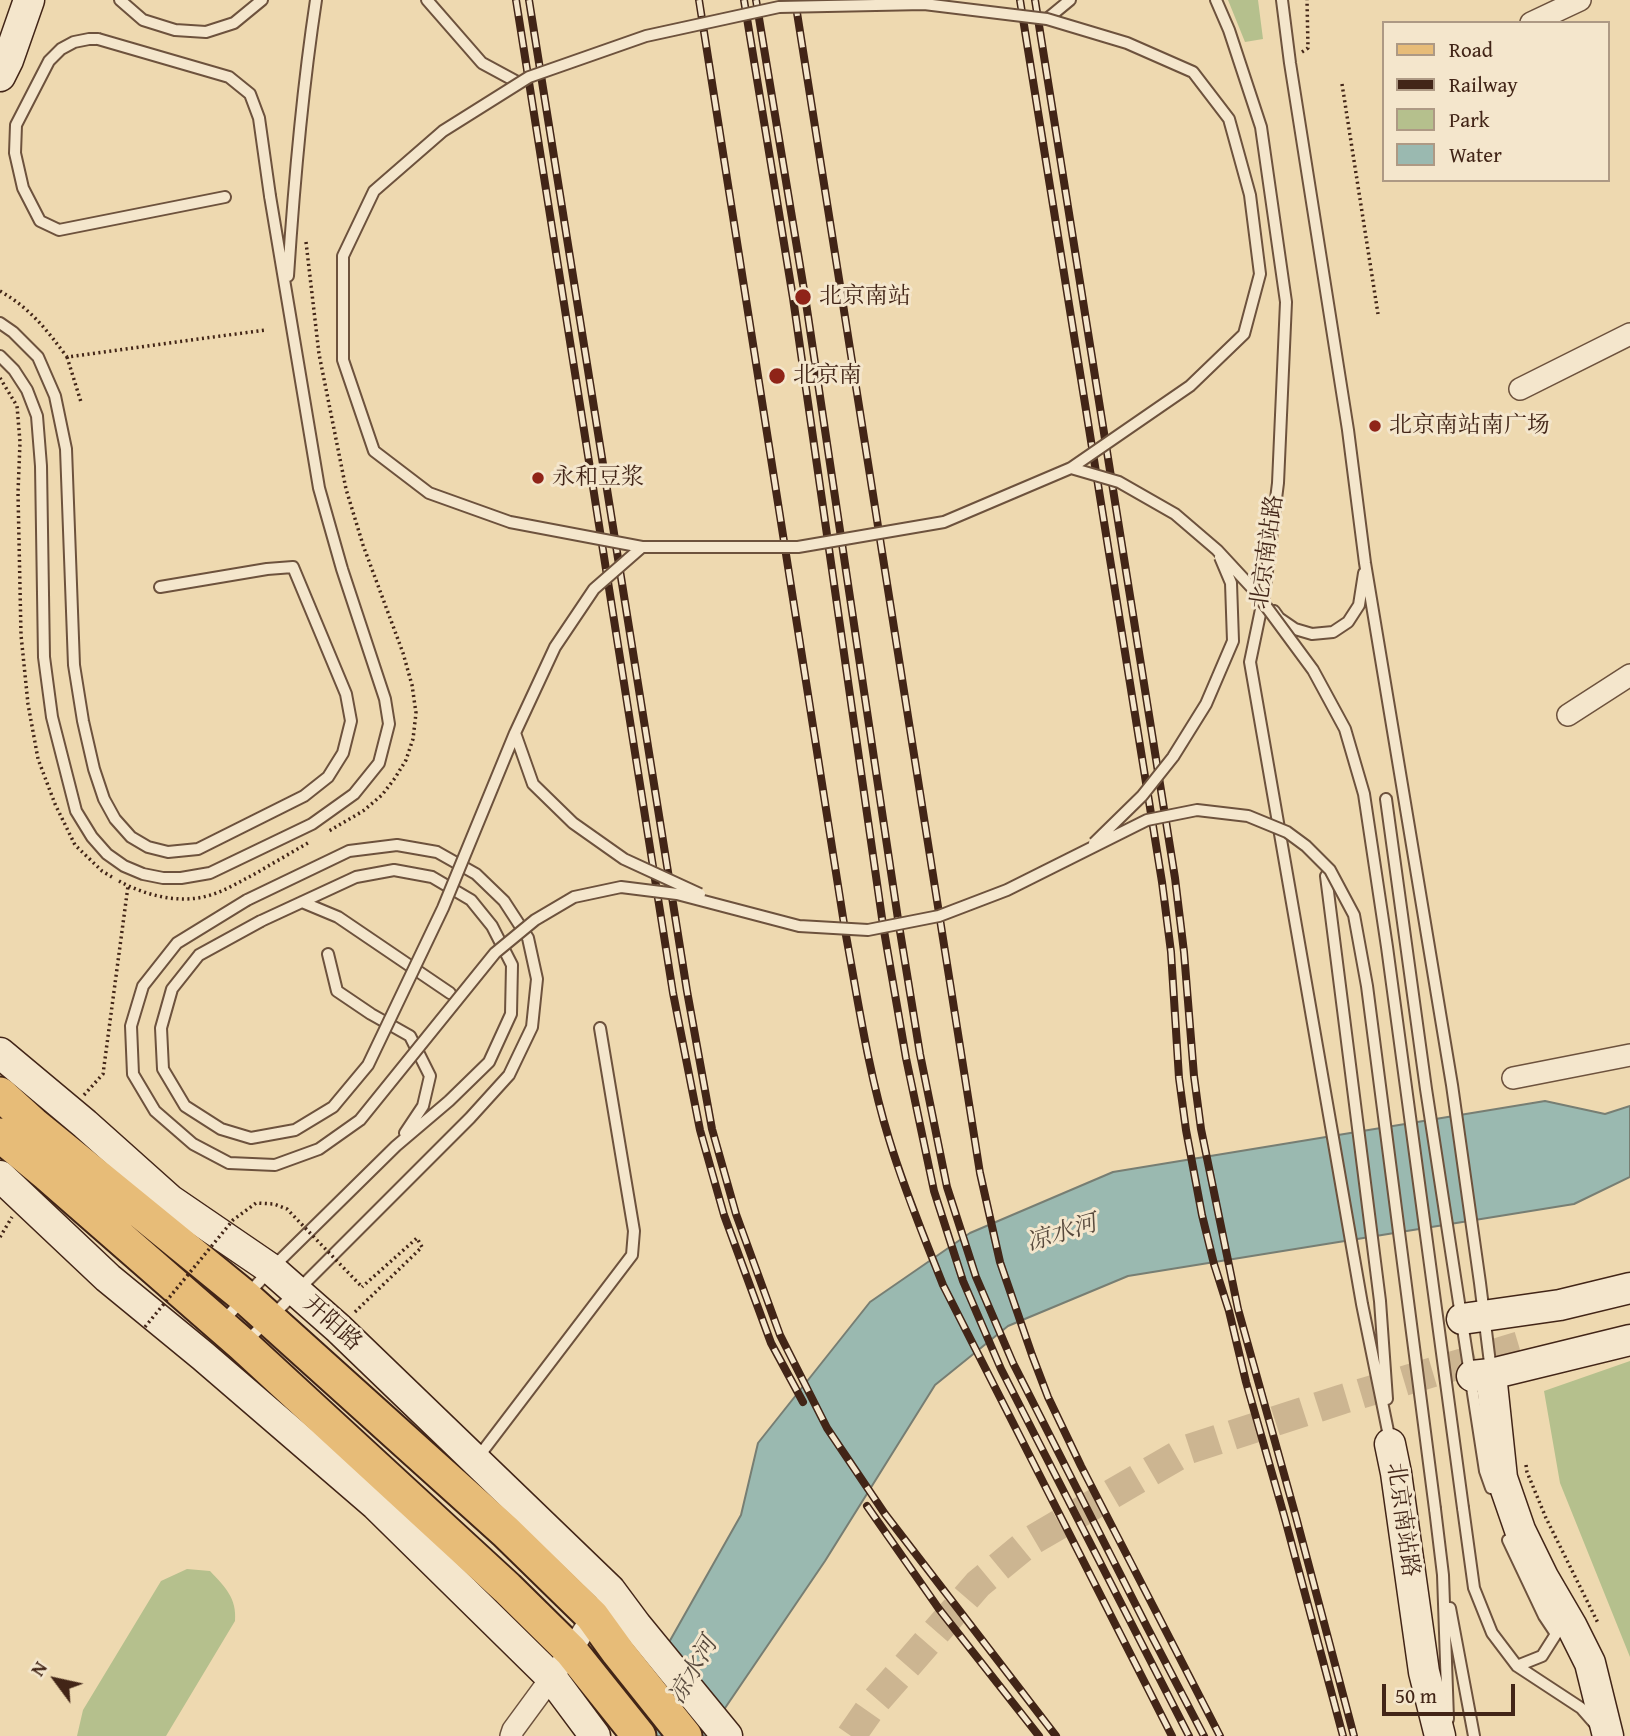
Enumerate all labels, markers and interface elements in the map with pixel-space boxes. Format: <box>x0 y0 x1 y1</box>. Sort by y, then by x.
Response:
legend <box>1382 21 1609 182</box>
text: Road <box>1449 34 1493 65</box>
text: Railway <box>1449 69 1518 100</box>
text: Park <box>1449 104 1490 135</box>
text: Water <box>1449 139 1502 170</box>
place label: 北京南站 <box>819 283 911 311</box>
marker: 北京南站 <box>793 287 813 307</box>
place label: 北京南 <box>793 362 862 390</box>
marker: 北京南 <box>767 366 787 386</box>
place label: 北京南站南广场 <box>1389 412 1550 440</box>
marker: 北京南站南广场 <box>1367 418 1383 434</box>
place label: 永和豆浆 <box>552 464 644 492</box>
marker: 永和豆浆 <box>530 470 546 486</box>
street label: 北京南站路 <box>1246 493 1290 611</box>
water label: 凉水河 <box>1023 1210 1101 1258</box>
street label: 开阳路 <box>297 1291 367 1357</box>
street label: 北京南站路 <box>1380 1461 1424 1579</box>
water label: 凉水河 <box>664 1633 724 1709</box>
north arrow <box>21 1645 91 1715</box>
text: N <box>23 1656 54 1682</box>
scale bar <box>1385 1670 1518 1714</box>
text: 50 m <box>1395 1680 1437 1711</box>

